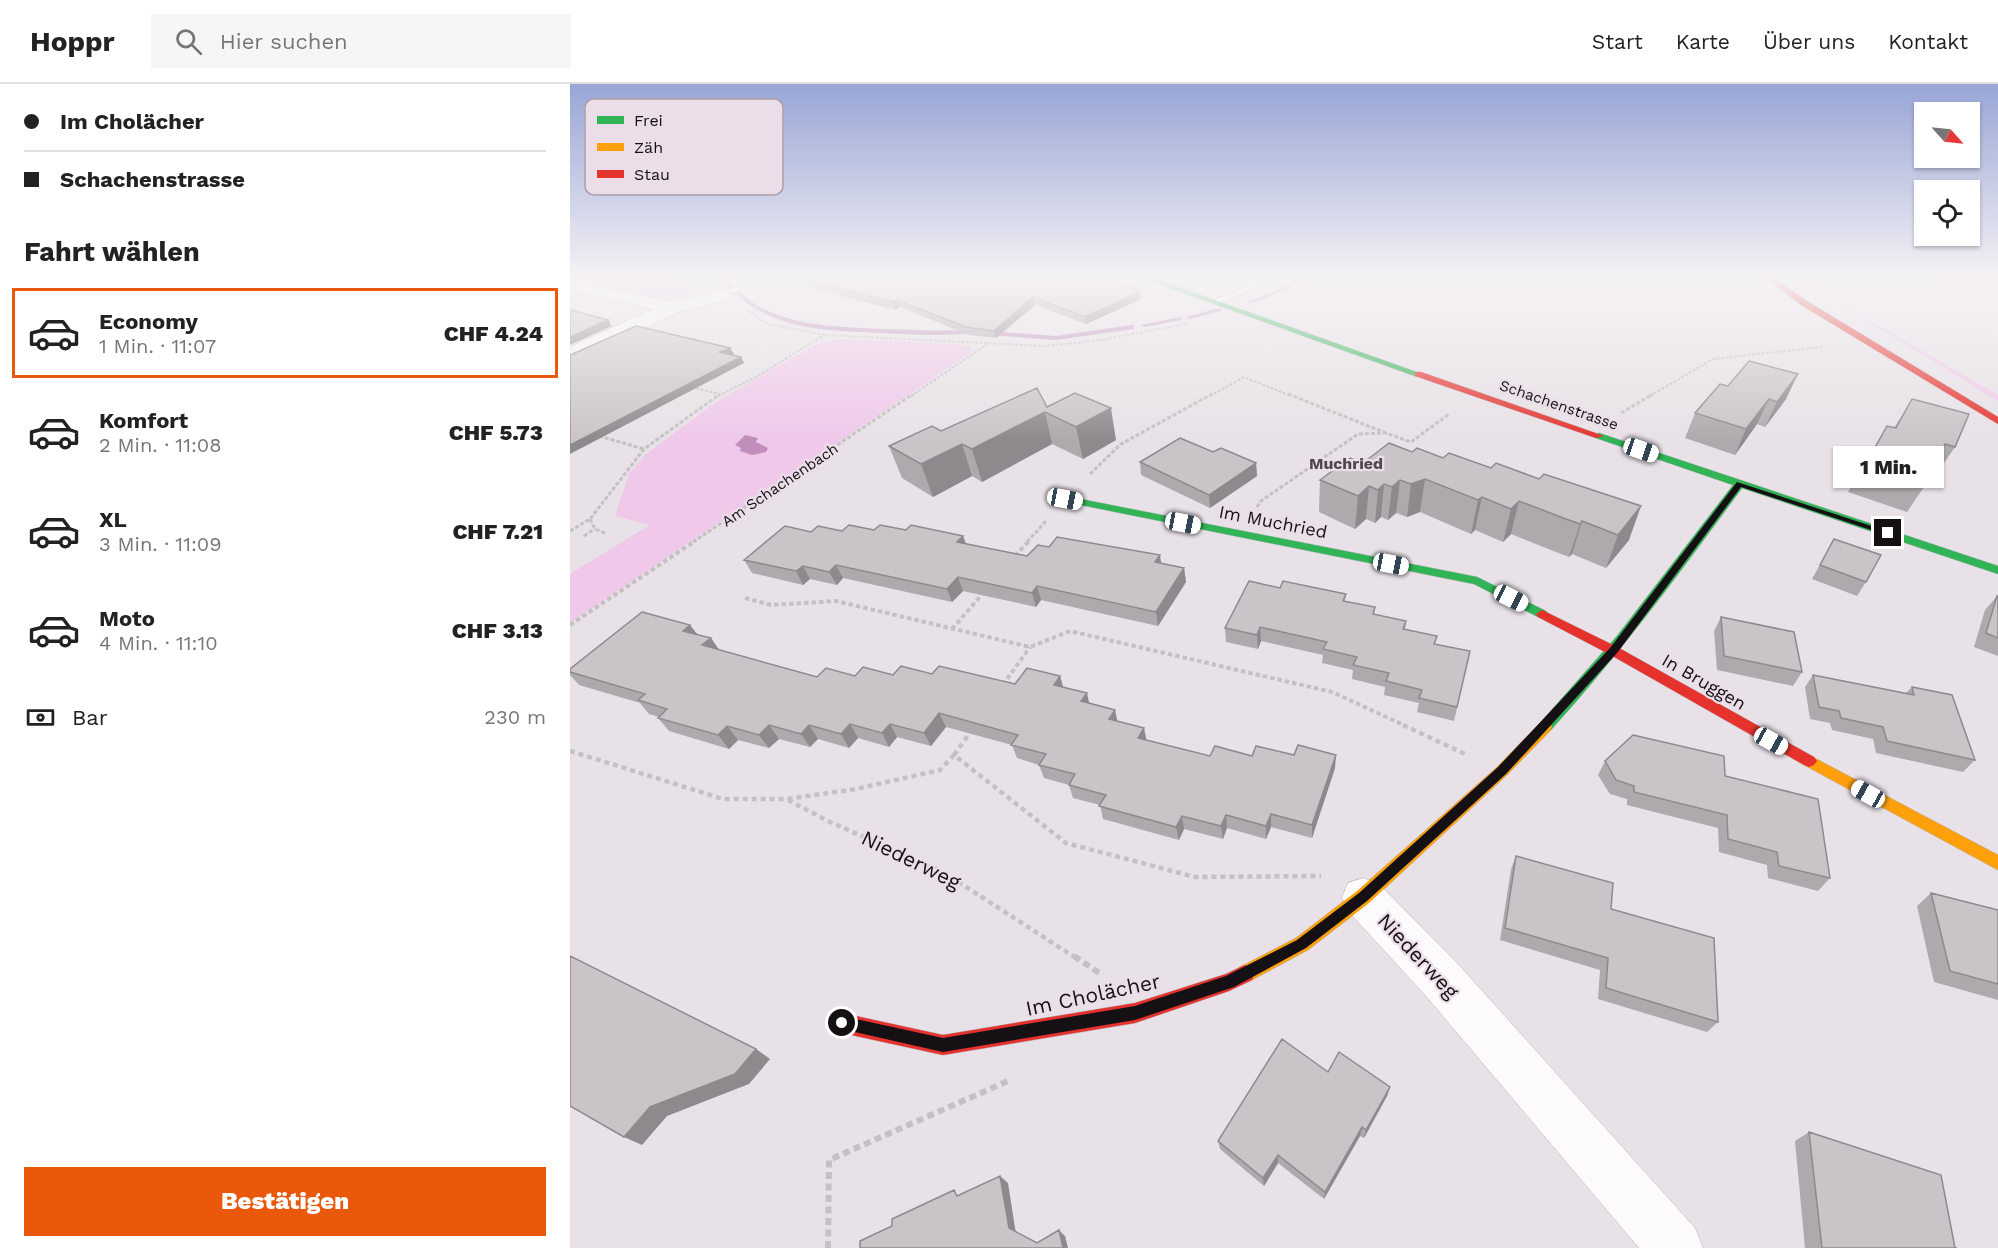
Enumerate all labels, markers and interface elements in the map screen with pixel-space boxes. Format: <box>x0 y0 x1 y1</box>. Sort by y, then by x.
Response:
search box <box>151 14 571 68</box>
text: Hoppr <box>30 25 115 58</box>
icon: search <box>172 25 205 58</box>
text: Hier suchen <box>220 29 348 54</box>
text: Start <box>1592 29 1643 54</box>
text: Karte <box>1676 29 1730 54</box>
text: Über uns <box>1763 29 1855 54</box>
text: Kontakt <box>1888 29 1968 54</box>
legend <box>585 99 783 195</box>
north arrow <box>1914 102 1980 168</box>
map controls <box>1914 102 1980 246</box>
text: Im Cholächer <box>60 109 204 134</box>
text: Frei <box>634 111 663 130</box>
text: Zäh <box>634 138 663 157</box>
text: Stau <box>634 165 670 184</box>
text: Schachenstrasse <box>60 167 245 192</box>
button: locate <box>1914 180 1980 246</box>
text: Fahrt wählen <box>24 236 200 268</box>
icon: car <box>27 306 81 360</box>
text: Economy <box>99 309 198 334</box>
text: CHF 4.24 <box>444 321 543 346</box>
text: 1 Min. · 11:07 <box>99 334 216 358</box>
street label: Schachenstrasse <box>1497 376 1621 434</box>
icon: car <box>27 405 81 459</box>
text: Komfort <box>99 408 188 433</box>
text: CHF 5.73 <box>449 420 543 445</box>
text: 2 Min. · 11:08 <box>99 433 222 457</box>
car <box>1621 436 1661 464</box>
street label: Am Schachenbach <box>718 439 842 531</box>
callout: 1 Min. <box>1832 446 1944 488</box>
district label: Muchried <box>1309 454 1383 473</box>
text: 1 Min. <box>1860 455 1917 479</box>
car <box>1046 487 1084 511</box>
street label: Im Muchried <box>1217 501 1329 542</box>
icon: car <box>27 504 81 558</box>
text: XL <box>99 507 127 532</box>
car <box>1164 511 1202 535</box>
text: CHF 7.21 <box>452 519 543 544</box>
route end <box>1874 519 1901 546</box>
text: 3 Min. · 11:09 <box>99 532 222 556</box>
car <box>1372 552 1410 576</box>
car <box>1491 582 1531 614</box>
icon: car <box>27 603 81 657</box>
text: Moto <box>99 606 155 631</box>
text: CHF 3.13 <box>452 618 543 643</box>
text: 4 Min. · 11:10 <box>99 631 218 655</box>
street label: In Bruggen <box>1659 649 1750 714</box>
icon: cash <box>24 701 57 734</box>
text: Bar <box>72 705 108 730</box>
text: 230 m <box>484 705 546 729</box>
car <box>1751 724 1791 758</box>
car <box>1848 777 1888 811</box>
street label: Niederweg <box>857 825 966 895</box>
street label: Niederweg <box>1373 908 1465 1004</box>
street label: Im Cholächer <box>1023 968 1163 1021</box>
route start <box>828 1009 855 1036</box>
button: Bestätigen <box>24 1167 546 1236</box>

